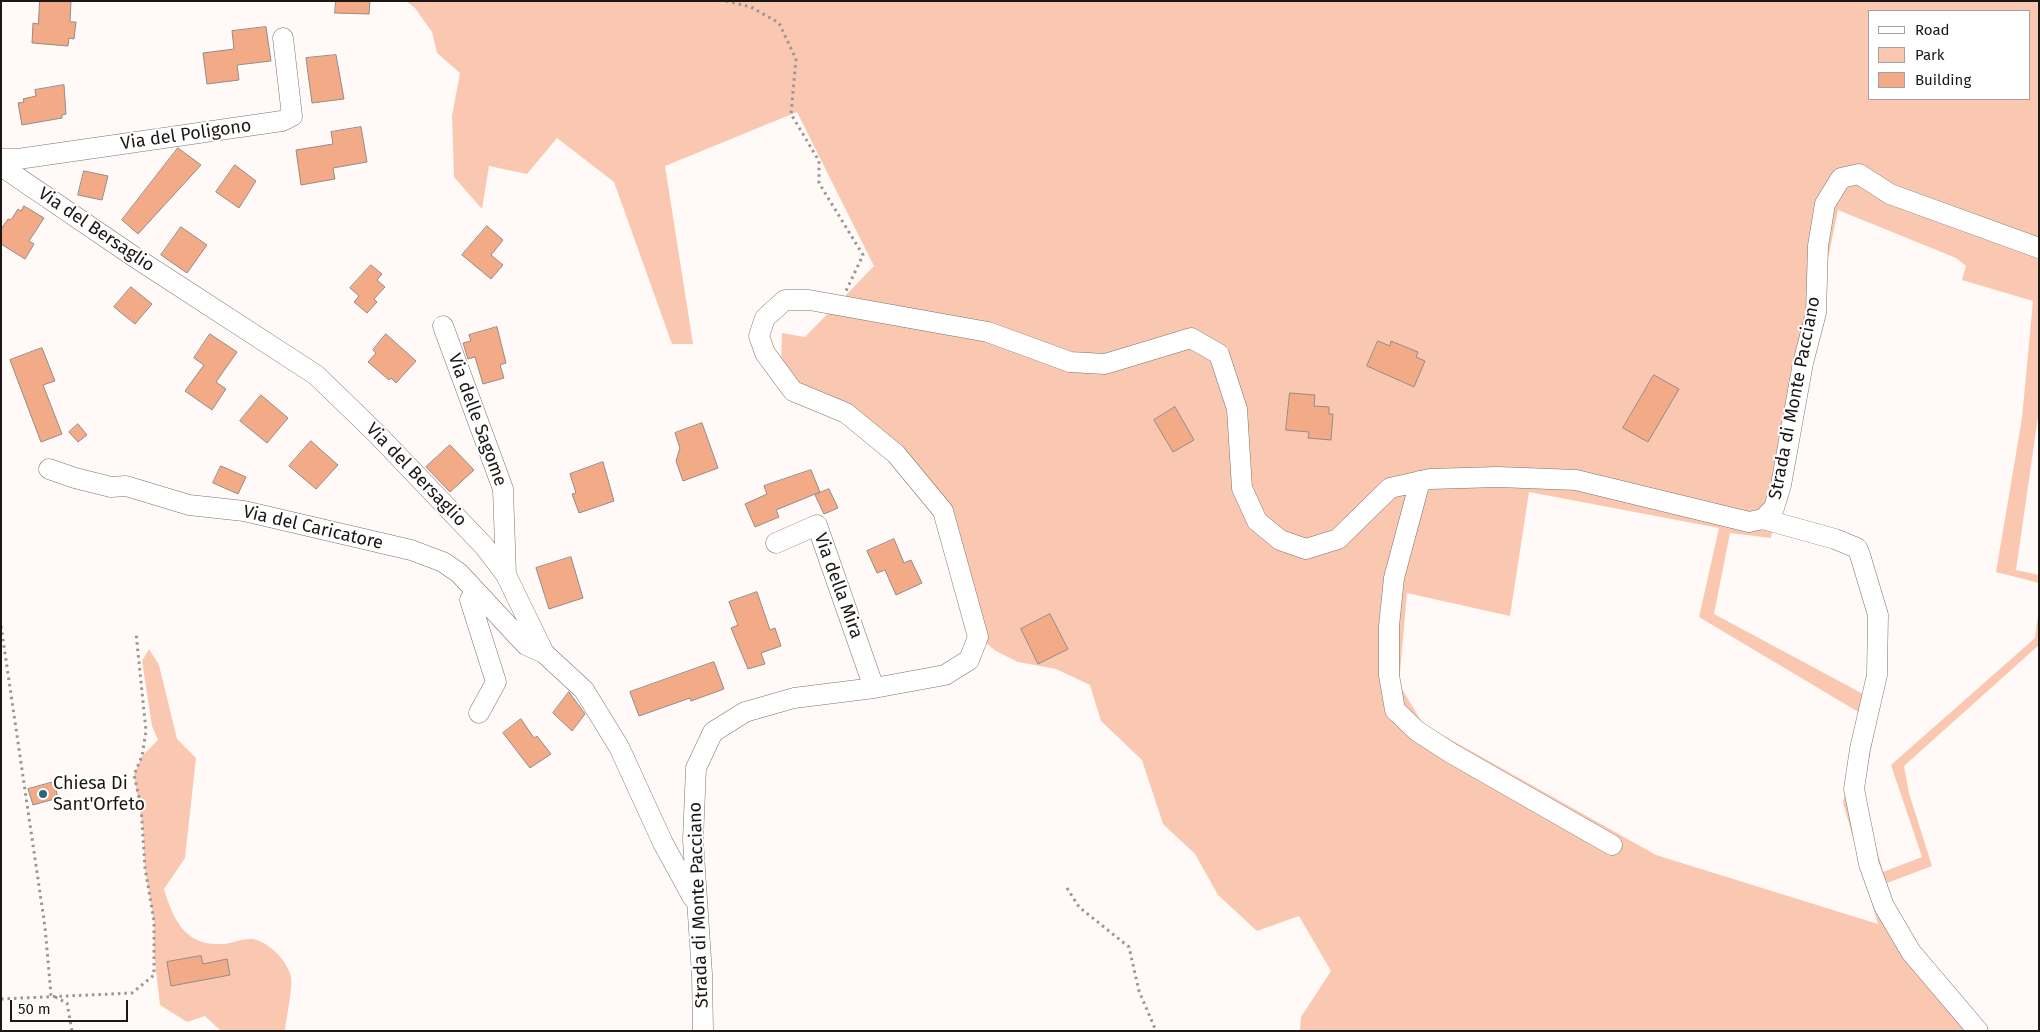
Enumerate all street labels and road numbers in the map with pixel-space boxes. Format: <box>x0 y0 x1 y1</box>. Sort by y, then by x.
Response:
street label: Via del Poligono <box>119 115 253 155</box>
street label: Via del Bersaglio <box>34 183 158 277</box>
street label: Strada di Monte Pacciano <box>1765 295 1825 501</box>
street label: Via delle Sagome <box>443 351 511 489</box>
street label: Via del Bersaglio <box>361 419 471 531</box>
street label: Via del Caricatore <box>241 501 385 555</box>
street label: Via della Mira <box>809 530 867 642</box>
street label: Strada di Monte Pacciano <box>685 802 713 1008</box>

